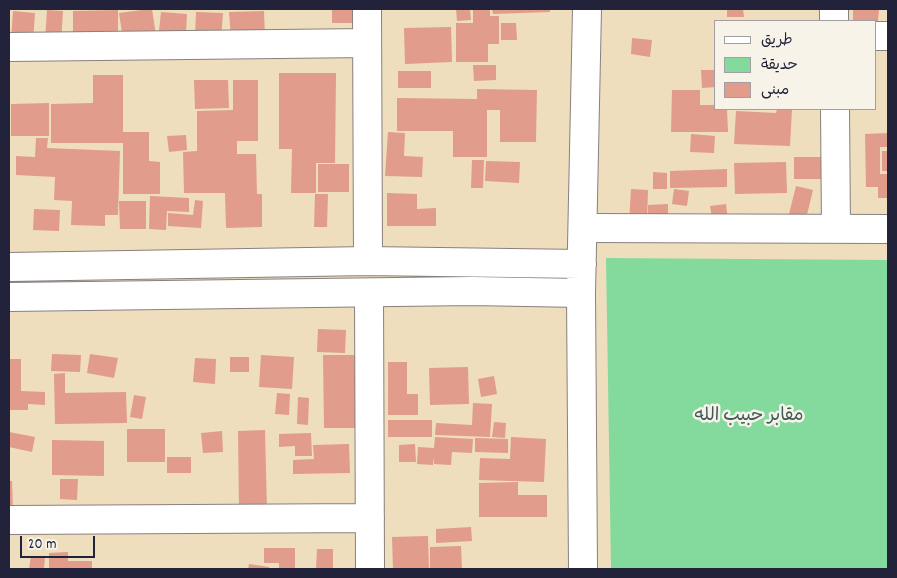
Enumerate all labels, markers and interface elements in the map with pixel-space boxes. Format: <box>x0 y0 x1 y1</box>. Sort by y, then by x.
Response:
legend <box>714 20 877 110</box>
text: طريق <box>761 30 793 52</box>
text: حديقة <box>761 55 798 77</box>
text: مبنى <box>761 80 789 102</box>
park label: مقابر حبيب الله <box>694 407 804 429</box>
scale bar <box>22 526 98 558</box>
text: 20 m <box>28 534 56 556</box>

